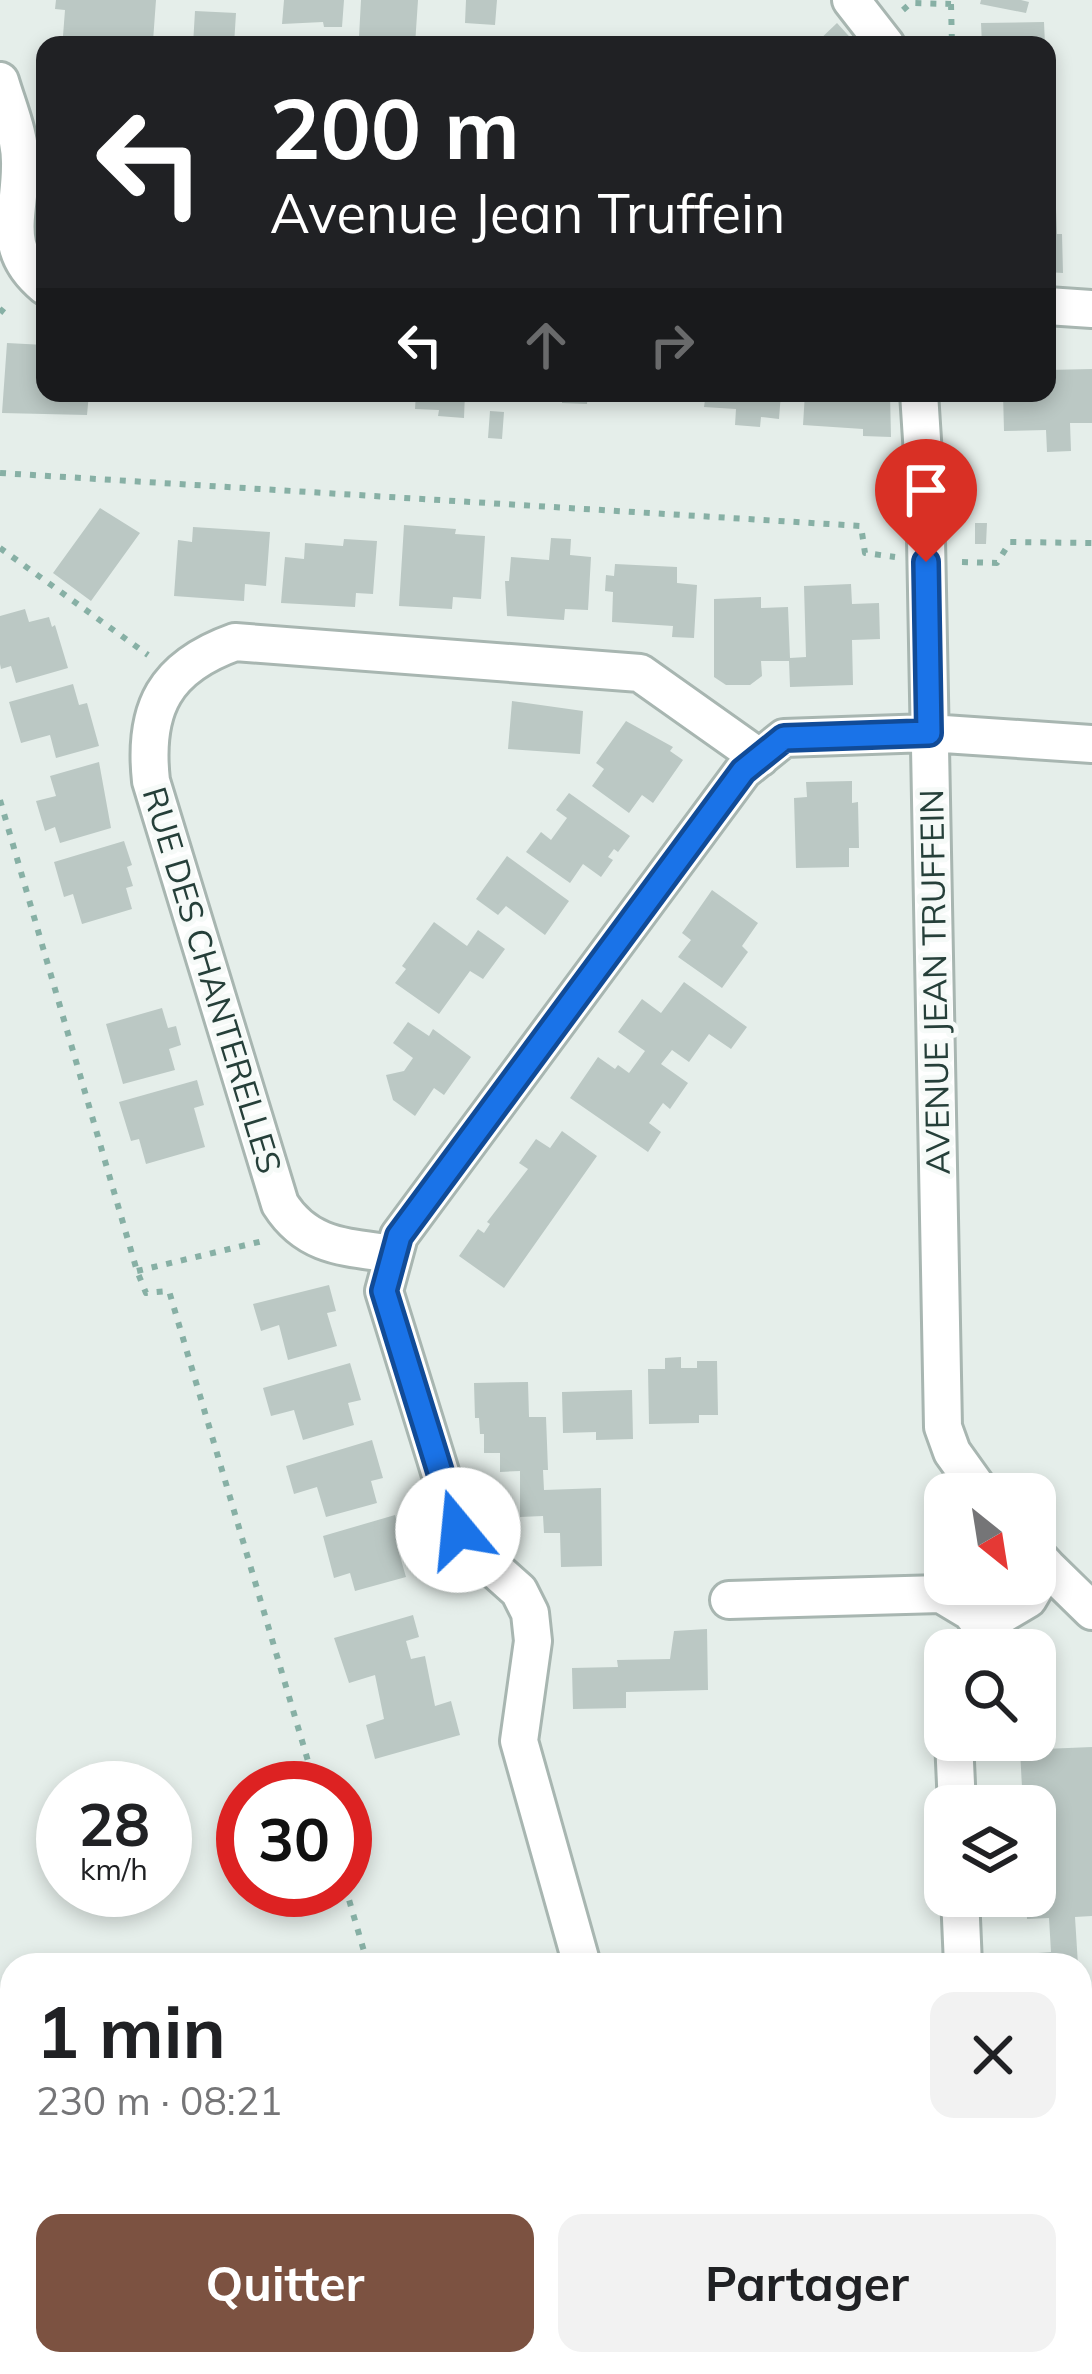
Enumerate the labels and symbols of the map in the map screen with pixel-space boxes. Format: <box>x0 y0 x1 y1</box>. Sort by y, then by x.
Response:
pin <box>875 439 977 562</box>
street label: RUE DES CHANTERELLES <box>135 782 291 1178</box>
street label: AVENUE JEAN TRUFFEIN <box>910 789 958 1175</box>
position arrow <box>395 1467 521 1593</box>
north arrow <box>924 1473 1056 1605</box>
speed limit sign: 30 <box>216 1761 372 1917</box>

